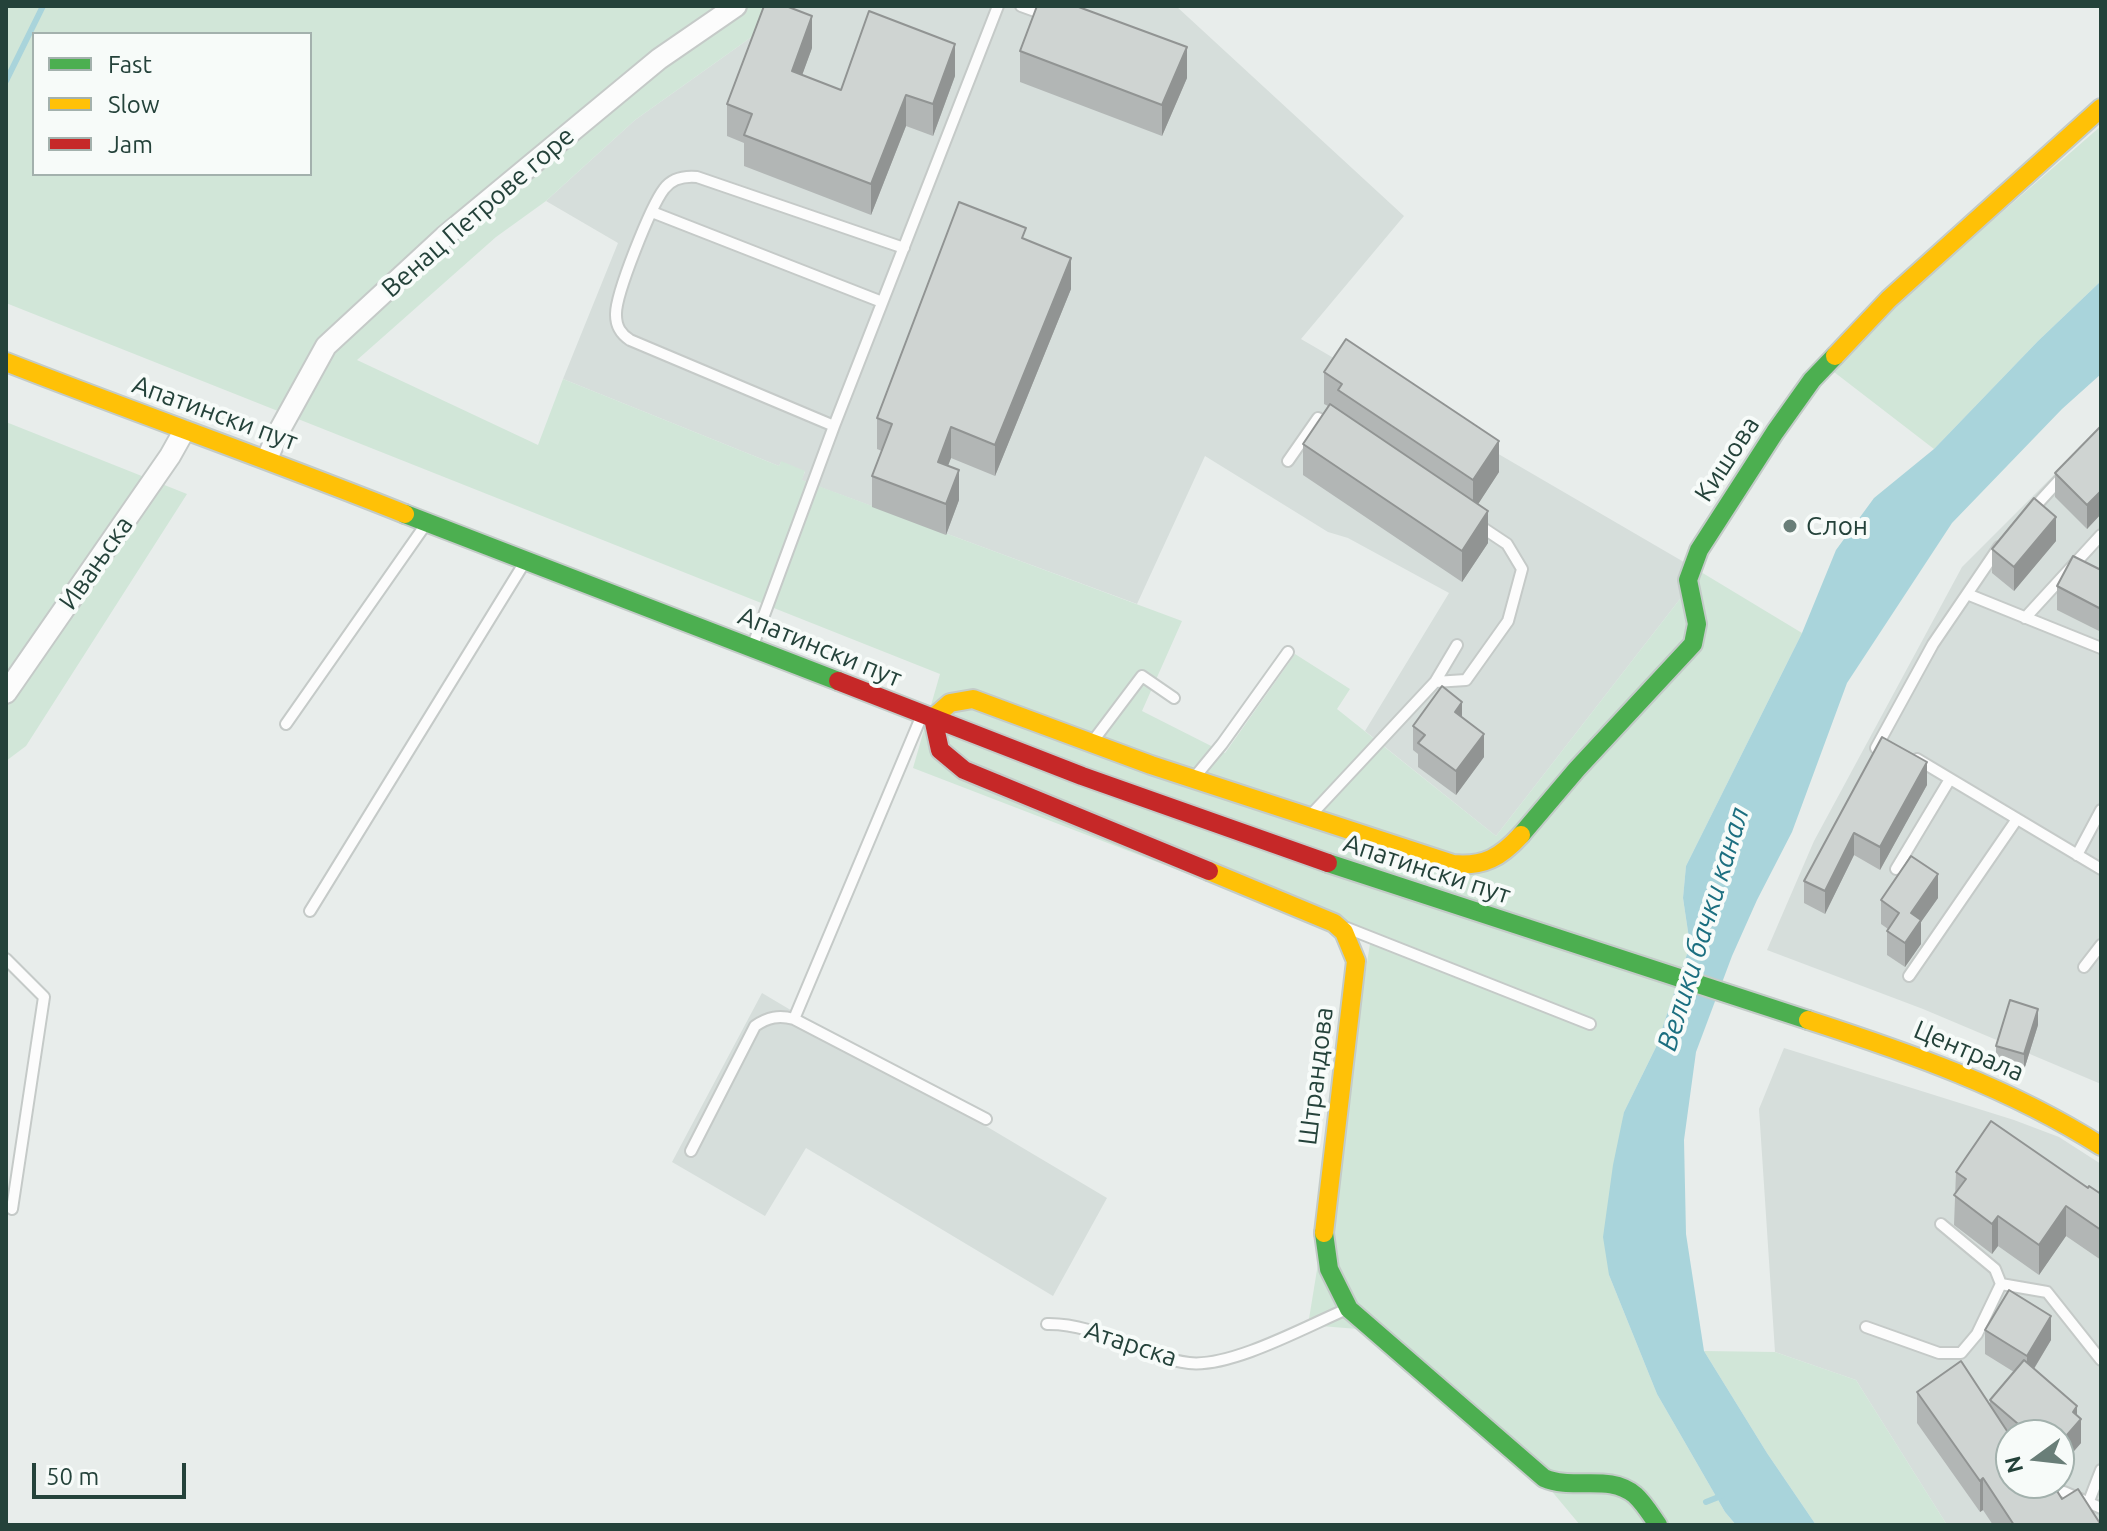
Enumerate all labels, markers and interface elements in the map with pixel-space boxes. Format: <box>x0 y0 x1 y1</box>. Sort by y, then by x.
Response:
legend <box>32 32 312 176</box>
text: Fast <box>108 51 152 78</box>
text: Slow <box>108 91 160 118</box>
street label: Венац Петрове горе <box>375 120 581 304</box>
text: Jam <box>108 131 153 158</box>
street label: Апатински пут <box>128 369 302 457</box>
street label: Кишова <box>1688 411 1766 507</box>
street label: Ивањска <box>52 510 140 616</box>
place label: Слон <box>1806 510 1868 542</box>
marker: Слон <box>1781 517 1799 535</box>
street label: Апатински пут <box>734 600 906 694</box>
water label: Велики бачки канал <box>1650 803 1756 1055</box>
street label: Апатински пут <box>1340 827 1514 911</box>
street label: Штрандова <box>1292 1005 1340 1147</box>
street label: Централа <box>1909 1014 2029 1088</box>
street label: Атарска <box>1081 1314 1181 1374</box>
north arrow <box>1995 1419 2075 1499</box>
scale bar <box>36 1447 190 1497</box>
text: N <box>1999 1454 2027 1476</box>
text: 50 m <box>46 1463 99 1490</box>

